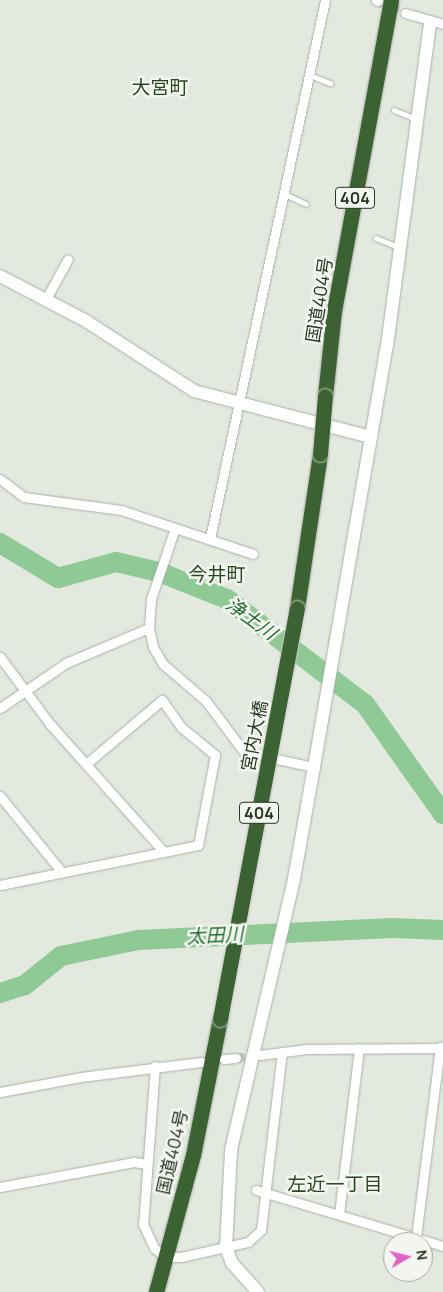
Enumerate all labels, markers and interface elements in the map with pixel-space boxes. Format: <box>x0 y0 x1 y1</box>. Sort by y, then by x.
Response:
district label: 大宮町 <box>132 77 188 99</box>
road number: 404 <box>335 184 375 212</box>
street label: 国道404号 <box>302 256 336 344</box>
district label: 今井町 <box>189 564 245 586</box>
water label: 浄土川 <box>221 593 281 645</box>
street label: 宮内大橋 <box>237 699 271 773</box>
road number: 404 <box>239 800 279 826</box>
water label: 太田川 <box>186 923 244 949</box>
street label: 国道404号 <box>152 1108 192 1196</box>
district label: 左近一丁目 <box>288 1174 382 1196</box>
north arrow <box>383 1232 433 1282</box>
text: N <box>412 1249 432 1261</box>

